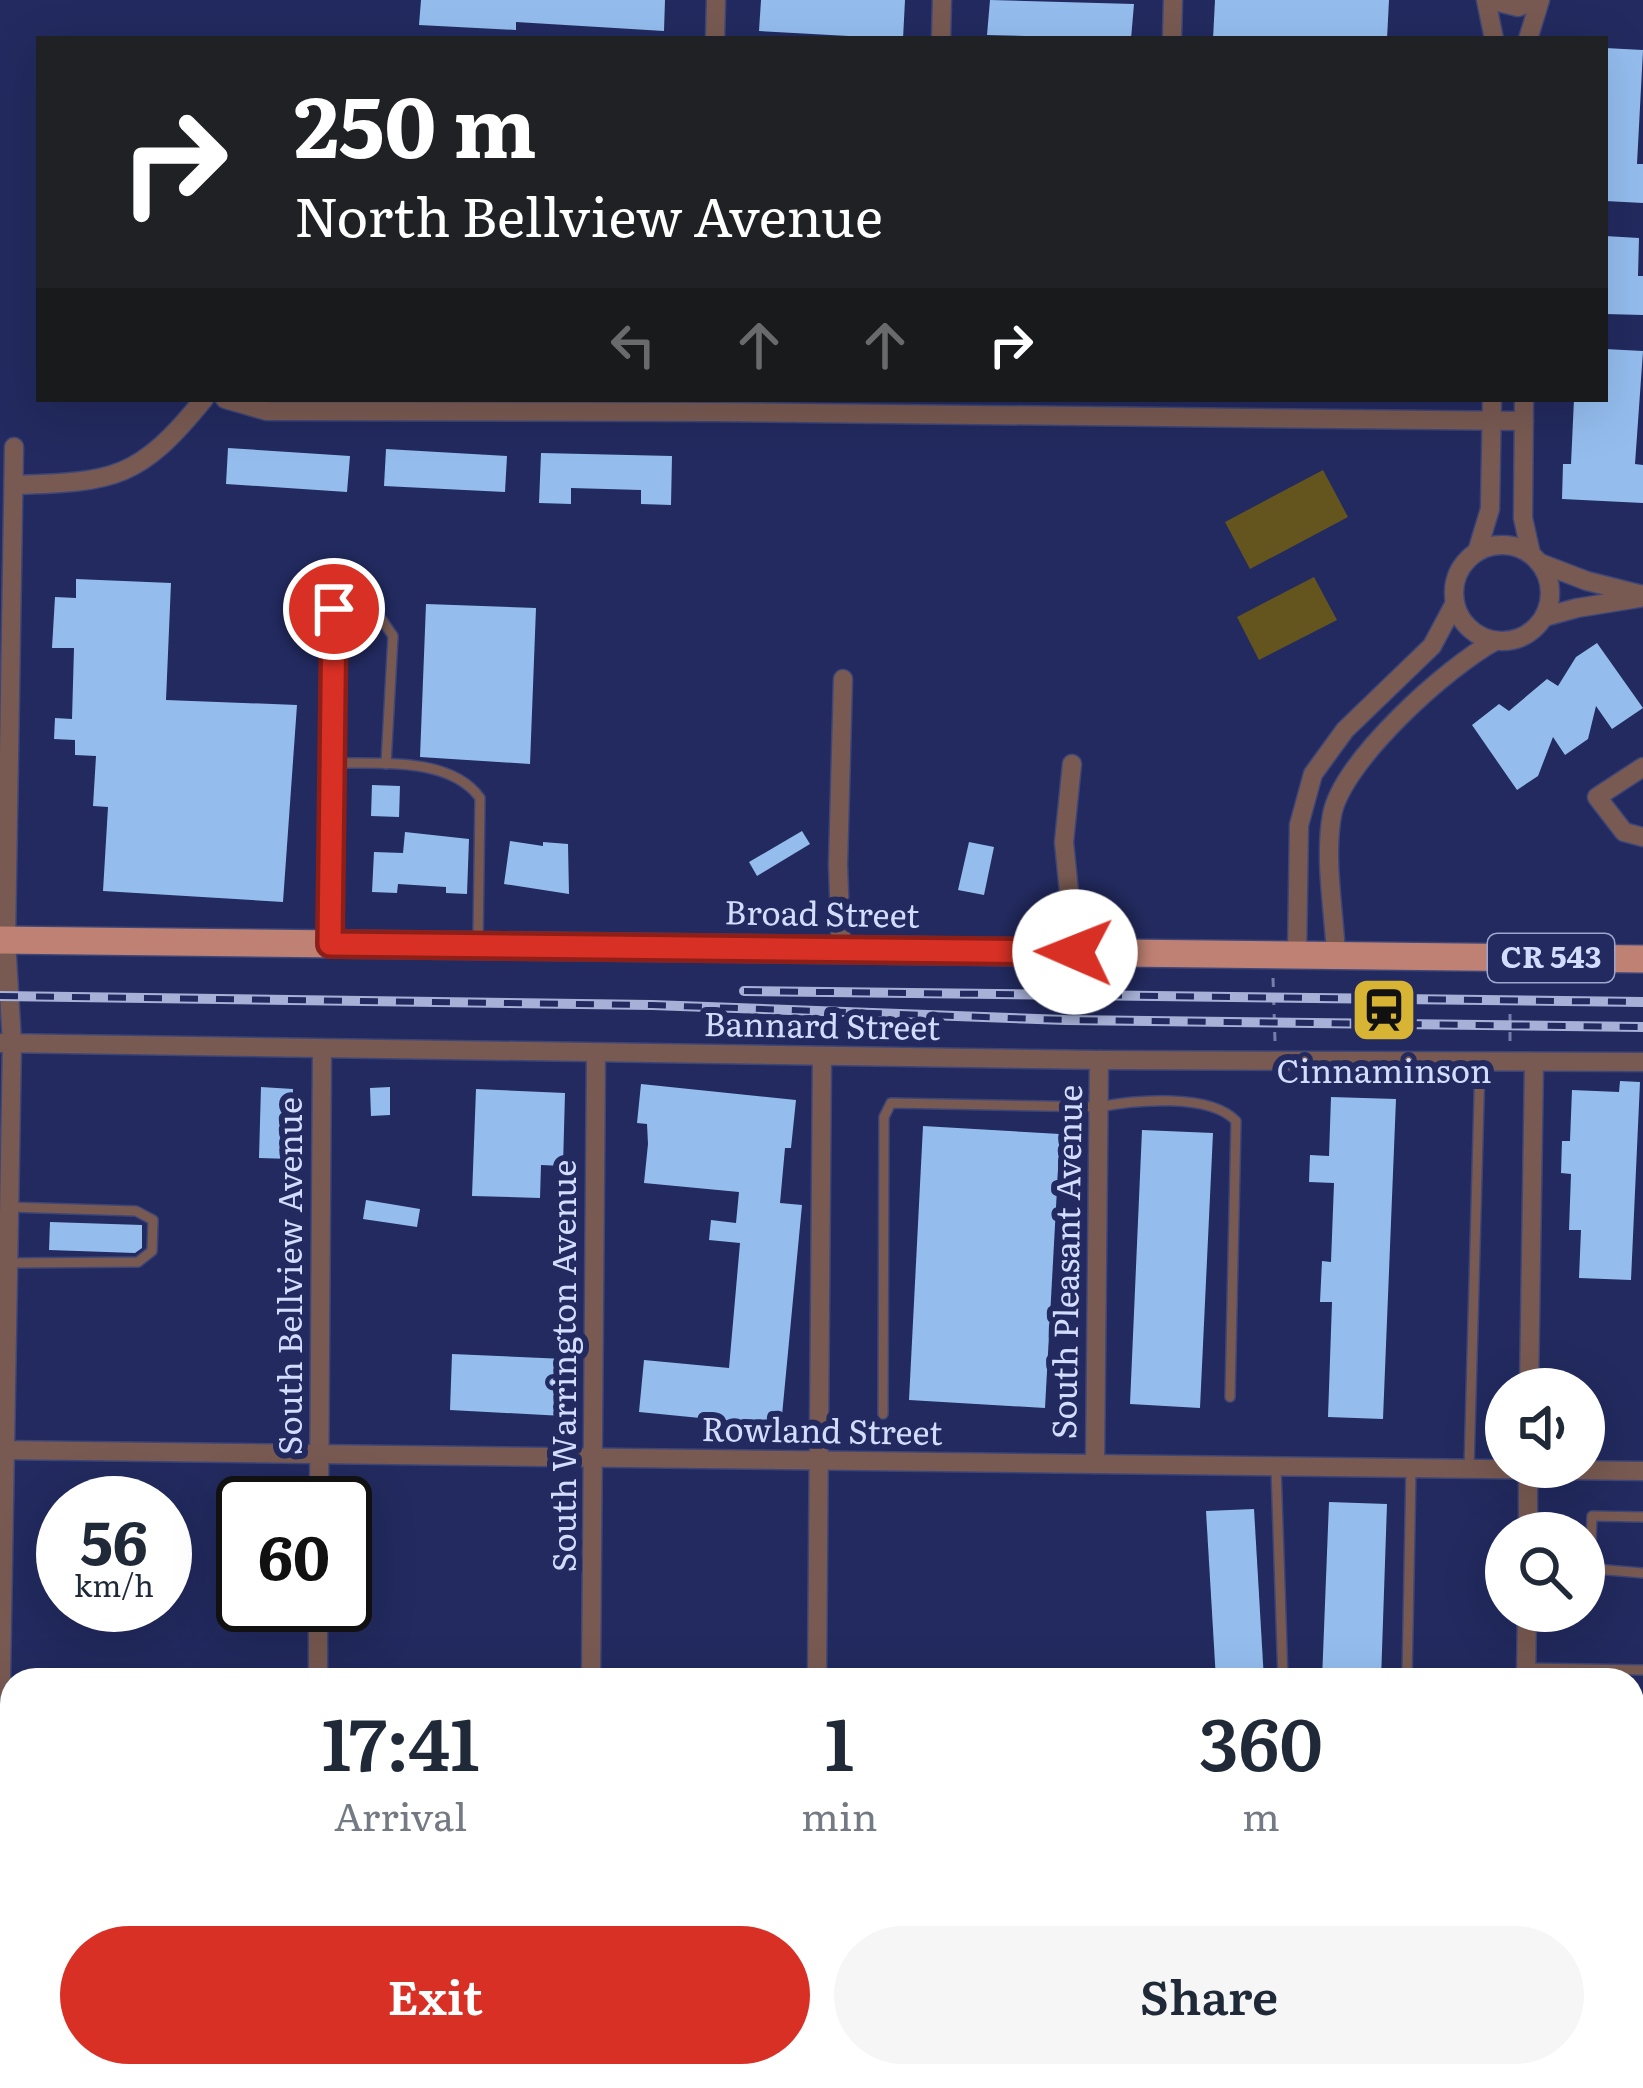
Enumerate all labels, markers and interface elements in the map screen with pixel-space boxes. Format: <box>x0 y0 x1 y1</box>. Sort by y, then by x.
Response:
text: 250 m <box>294 59 537 184</box>
icon: right <box>96 84 252 240</box>
text: North Bellview Avenue <box>294 173 883 254</box>
icon: left <box>600 312 666 378</box>
icon: ahead <box>726 312 792 378</box>
icon: ahead <box>852 312 918 378</box>
icon: right <box>978 312 1044 378</box>
pin <box>283 558 385 660</box>
icon: arrive <box>301 576 367 642</box>
street label: Broad Street <box>724 885 921 938</box>
position arrow <box>1012 889 1138 1015</box>
road number: CR 543 <box>1488 934 1614 982</box>
station icon: Cinnaminson <box>1349 975 1419 1045</box>
street label: Bannard Street <box>703 997 941 1050</box>
place label: Cinnaminson <box>1276 1044 1492 1093</box>
street label: South Pleasant Avenue <box>1037 1084 1092 1440</box>
street label: South Bellview Avenue <box>263 1097 312 1455</box>
street label: South Warrington Avenue <box>537 1160 586 1572</box>
map controls <box>1485 1368 1605 1632</box>
button: sound <box>1485 1368 1605 1488</box>
street label: Rowland Street <box>701 1402 944 1455</box>
speed limit sign: 60 <box>216 1476 372 1632</box>
text: 56 <box>80 1494 148 1583</box>
button: search <box>1485 1512 1605 1632</box>
text: km/h <box>74 1562 154 1606</box>
text: 17:41 <box>321 1686 480 1793</box>
text: 1 <box>825 1686 854 1793</box>
text: 360 <box>1199 1686 1323 1793</box>
text: Arrival <box>334 1785 467 1843</box>
text: min <box>801 1785 878 1843</box>
text: m <box>1242 1785 1280 1843</box>
button: Exit <box>60 1926 810 2064</box>
button: Share <box>834 1926 1584 2064</box>

